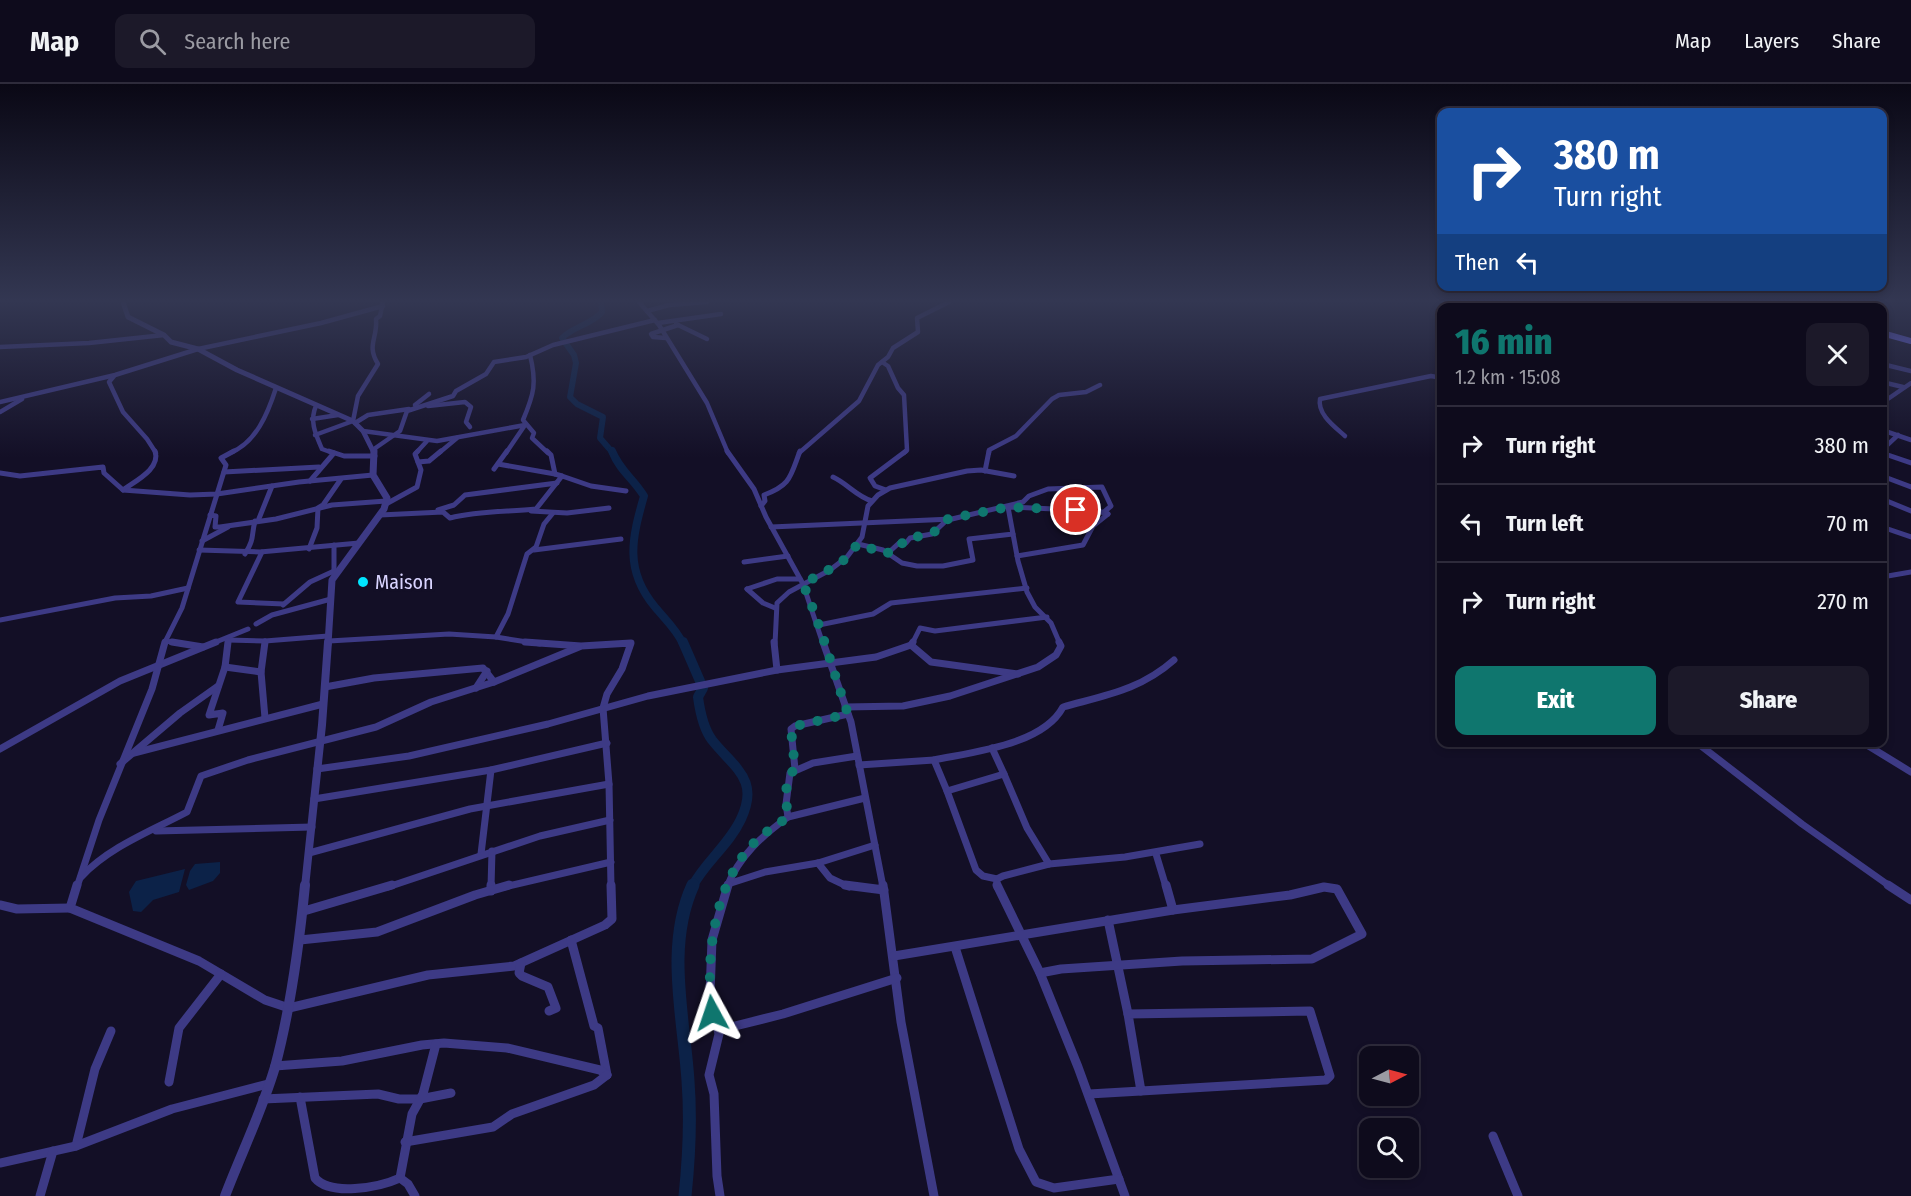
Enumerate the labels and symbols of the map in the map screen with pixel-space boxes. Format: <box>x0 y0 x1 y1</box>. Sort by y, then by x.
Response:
pin <box>1050 484 1101 535</box>
place label: Maison <box>375 570 434 594</box>
marker: Maison <box>356 575 370 589</box>
position arrow <box>680 981 744 1045</box>
north arrow <box>1359 1046 1419 1106</box>

